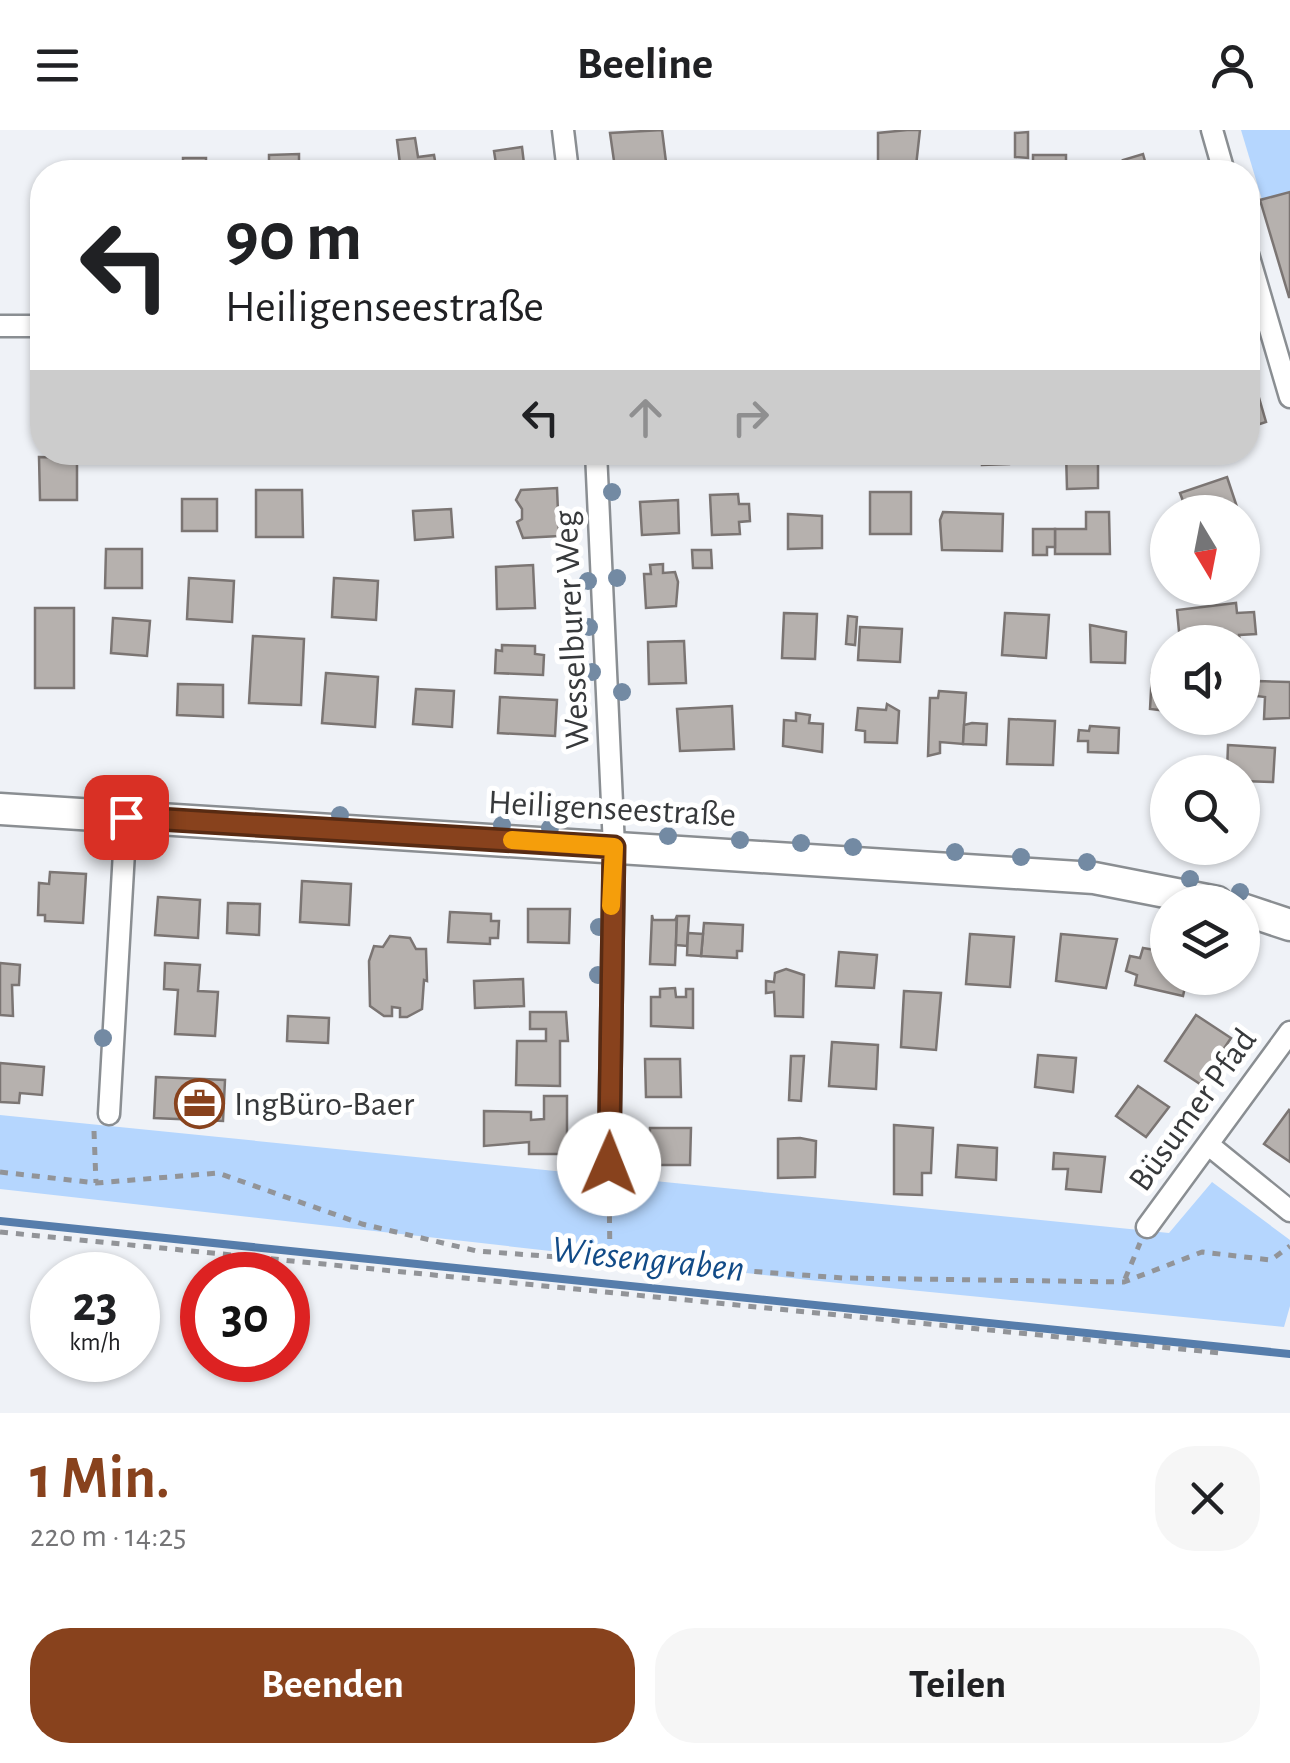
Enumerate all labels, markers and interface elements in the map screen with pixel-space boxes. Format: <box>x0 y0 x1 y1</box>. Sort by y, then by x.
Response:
icon: menu <box>30 38 85 93</box>
icon: person <box>1205 38 1260 93</box>
text: Beeline <box>577 42 713 87</box>
icon: left <box>60 200 190 330</box>
text: 90 m <box>225 203 362 273</box>
text: Heiligenseestraße <box>225 285 544 330</box>
icon: left <box>513 390 568 445</box>
icon: ahead <box>618 390 673 445</box>
icon: right <box>723 390 778 445</box>
north arrow <box>1150 495 1260 605</box>
map controls <box>1150 495 1260 995</box>
street label: Wesselburer Weg <box>548 510 596 750</box>
button: sound <box>1150 625 1260 735</box>
button: search <box>1150 755 1260 865</box>
pin <box>84 775 169 860</box>
street label: Heiligenseestraße <box>487 785 737 833</box>
icon: arrive <box>99 790 154 845</box>
button: layers <box>1150 885 1260 995</box>
street label: Büsumer Pfad <box>1123 1022 1263 1198</box>
office icon: IngBüro-Baer <box>173 1078 225 1130</box>
place label: IngBüro-Baer <box>234 1087 415 1122</box>
position arrow <box>557 1112 661 1216</box>
water label: Wiesengraben <box>550 1231 746 1289</box>
speed limit sign: 30 <box>180 1252 310 1382</box>
text: 23 <box>72 1280 118 1330</box>
text: km/h <box>69 1330 121 1355</box>
button: close <box>1155 1446 1260 1551</box>
text: 1 Min. <box>30 1449 170 1509</box>
text: 220 m · 14:25 <box>30 1520 186 1552</box>
button: Beenden <box>30 1628 635 1743</box>
button: Teilen <box>655 1628 1260 1743</box>

